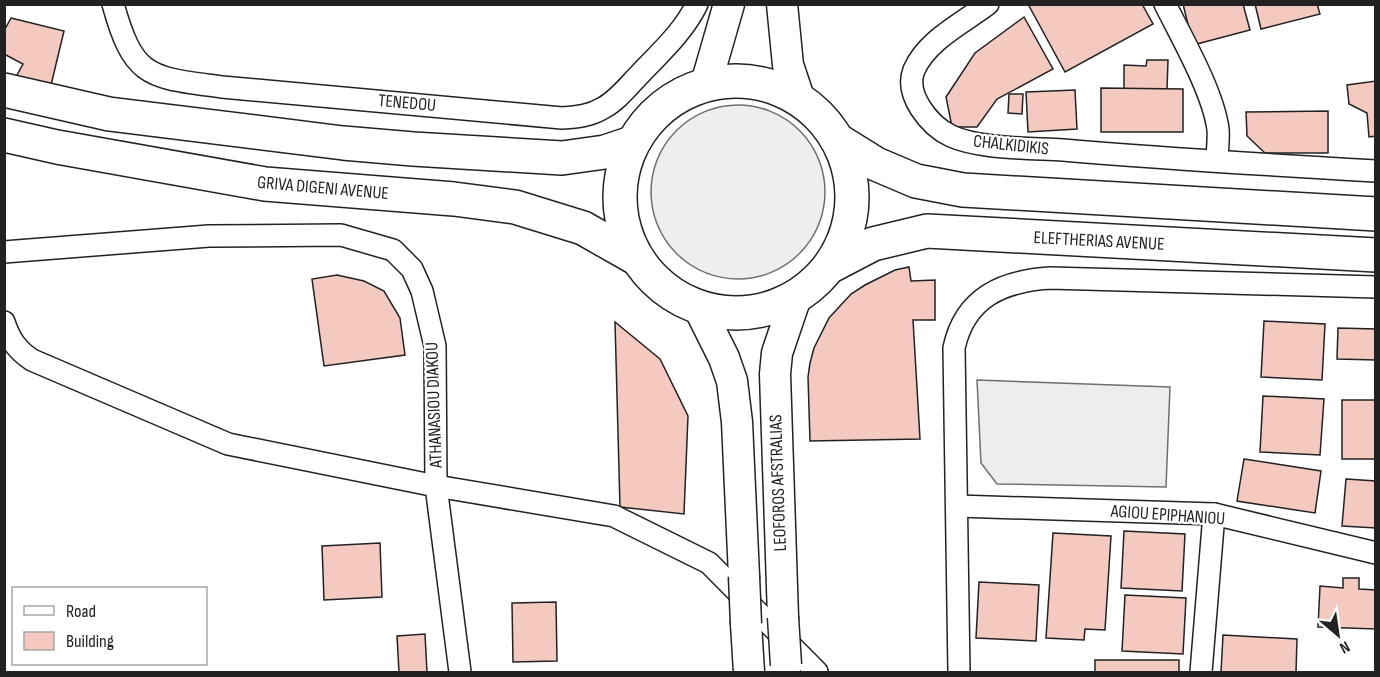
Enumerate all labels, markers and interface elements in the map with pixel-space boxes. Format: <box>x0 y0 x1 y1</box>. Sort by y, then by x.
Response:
street label: TENEDOU <box>377 90 437 116</box>
street label: CHALKIDIKIS <box>972 131 1050 159</box>
street label: GRIVA DIGENI AVENUE <box>256 172 390 204</box>
street label: ELEFTHERIAS AVENUE <box>1033 227 1165 255</box>
street label: ATHANASIOU DIAKOU <box>421 342 447 469</box>
street label: LEOFOROS AFSTRALIAS <box>765 414 791 552</box>
street label: AGIOU EPIPHANIOU <box>1109 500 1226 529</box>
legend <box>12 587 207 665</box>
text: Road <box>66 601 96 622</box>
north arrow <box>1308 605 1368 665</box>
text: Building <box>66 631 114 652</box>
text: N <box>1336 636 1353 657</box>

